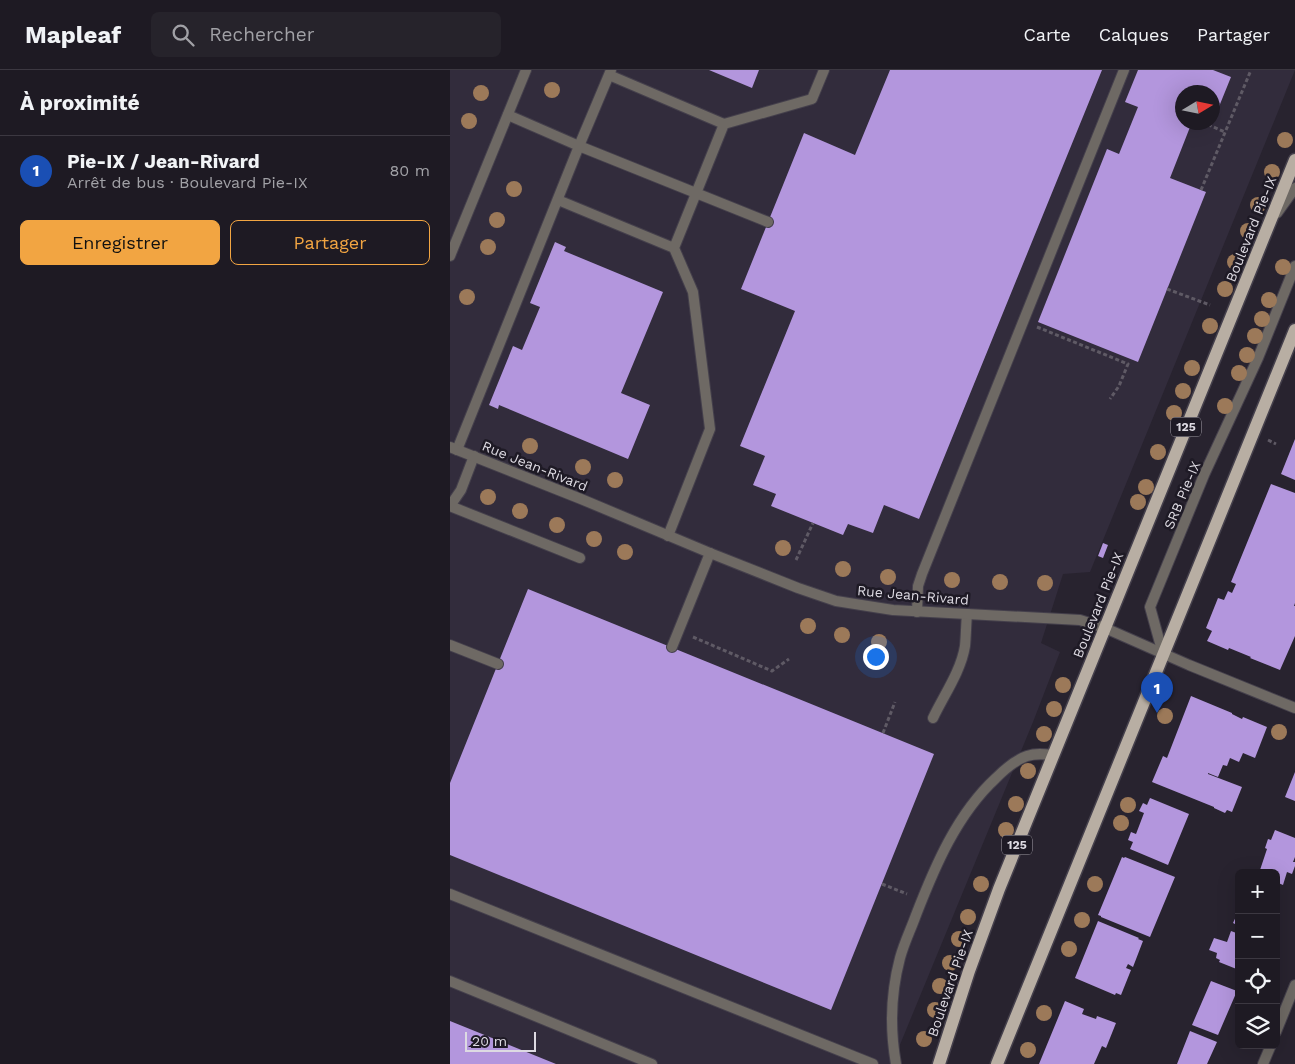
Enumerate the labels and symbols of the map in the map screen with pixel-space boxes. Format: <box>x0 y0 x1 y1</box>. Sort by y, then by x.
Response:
north arrow <box>1175 85 1220 130</box>
street label: Boulevard Pie-IX <box>1223 174 1279 284</box>
road number: 125 <box>1171 418 1201 437</box>
street label: Rue Jean-Rivard <box>480 438 590 494</box>
street label: SRB Pie-IX <box>1161 459 1203 531</box>
street label: Boulevard Pie-IX <box>1070 550 1126 660</box>
street label: Rue Jean-Rivard <box>856 582 970 608</box>
your location <box>863 644 889 670</box>
pin: 1 <box>1141 672 1173 713</box>
road number: 125 <box>1002 836 1032 854</box>
street label: Boulevard Pie-IX <box>924 927 976 1039</box>
scale bar <box>465 1029 536 1052</box>

